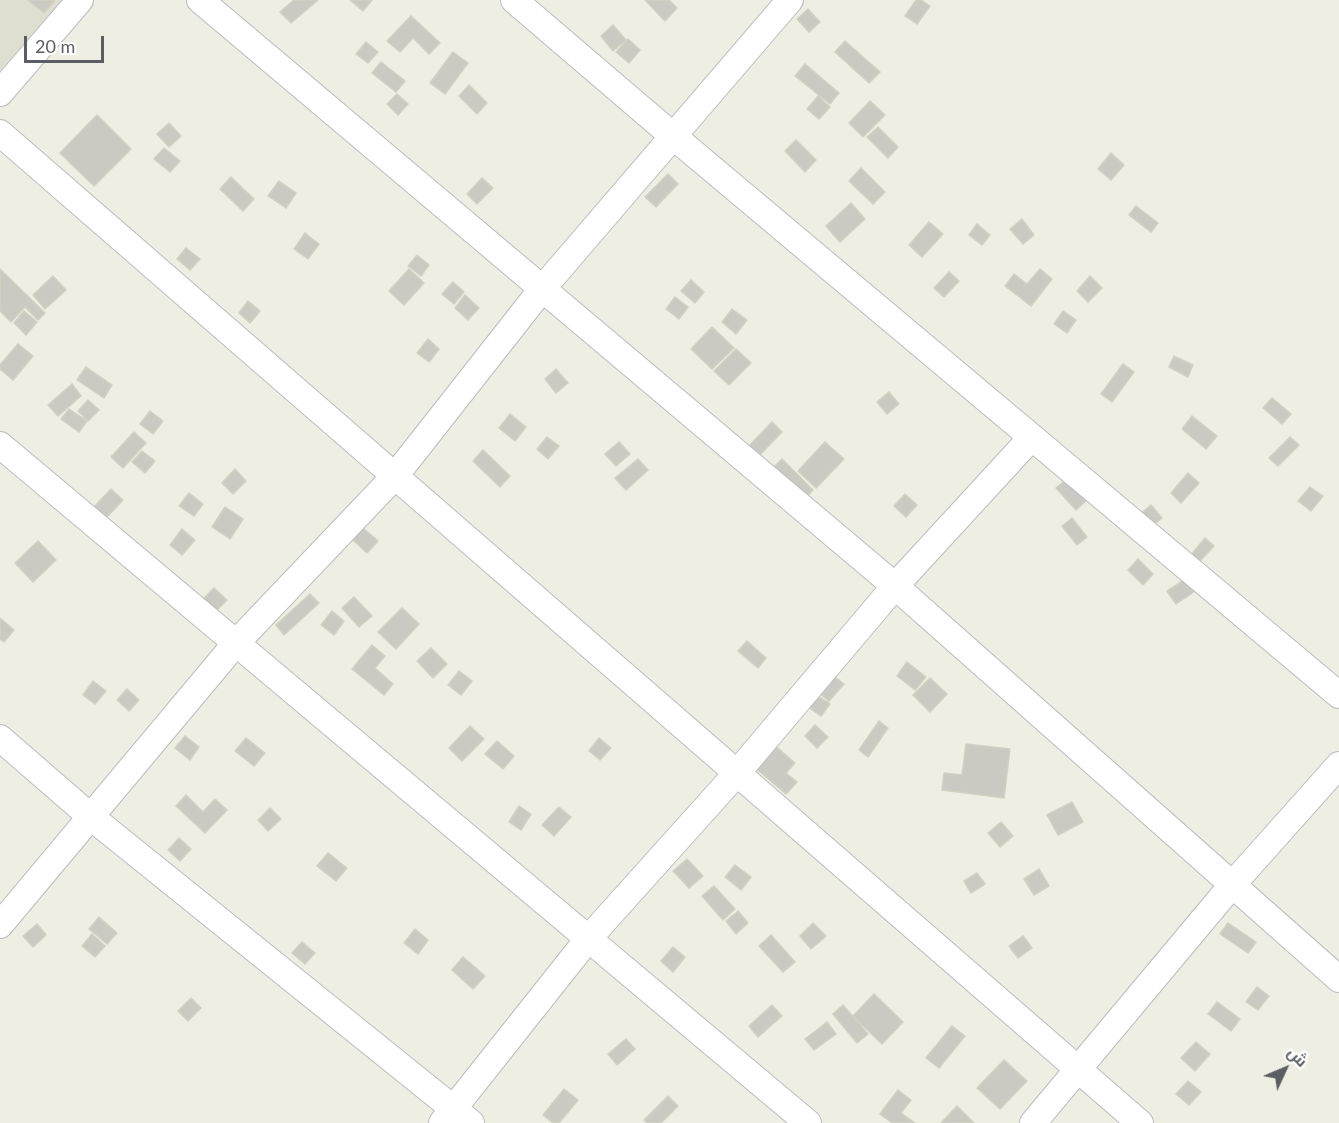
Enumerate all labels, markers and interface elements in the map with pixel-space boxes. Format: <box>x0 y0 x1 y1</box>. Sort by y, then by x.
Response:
scale bar <box>27 24 106 62</box>
text: 20 m <box>35 35 75 57</box>
north arrow <box>1255 1039 1315 1099</box>
text: ش <box>1284 1042 1312 1070</box>

